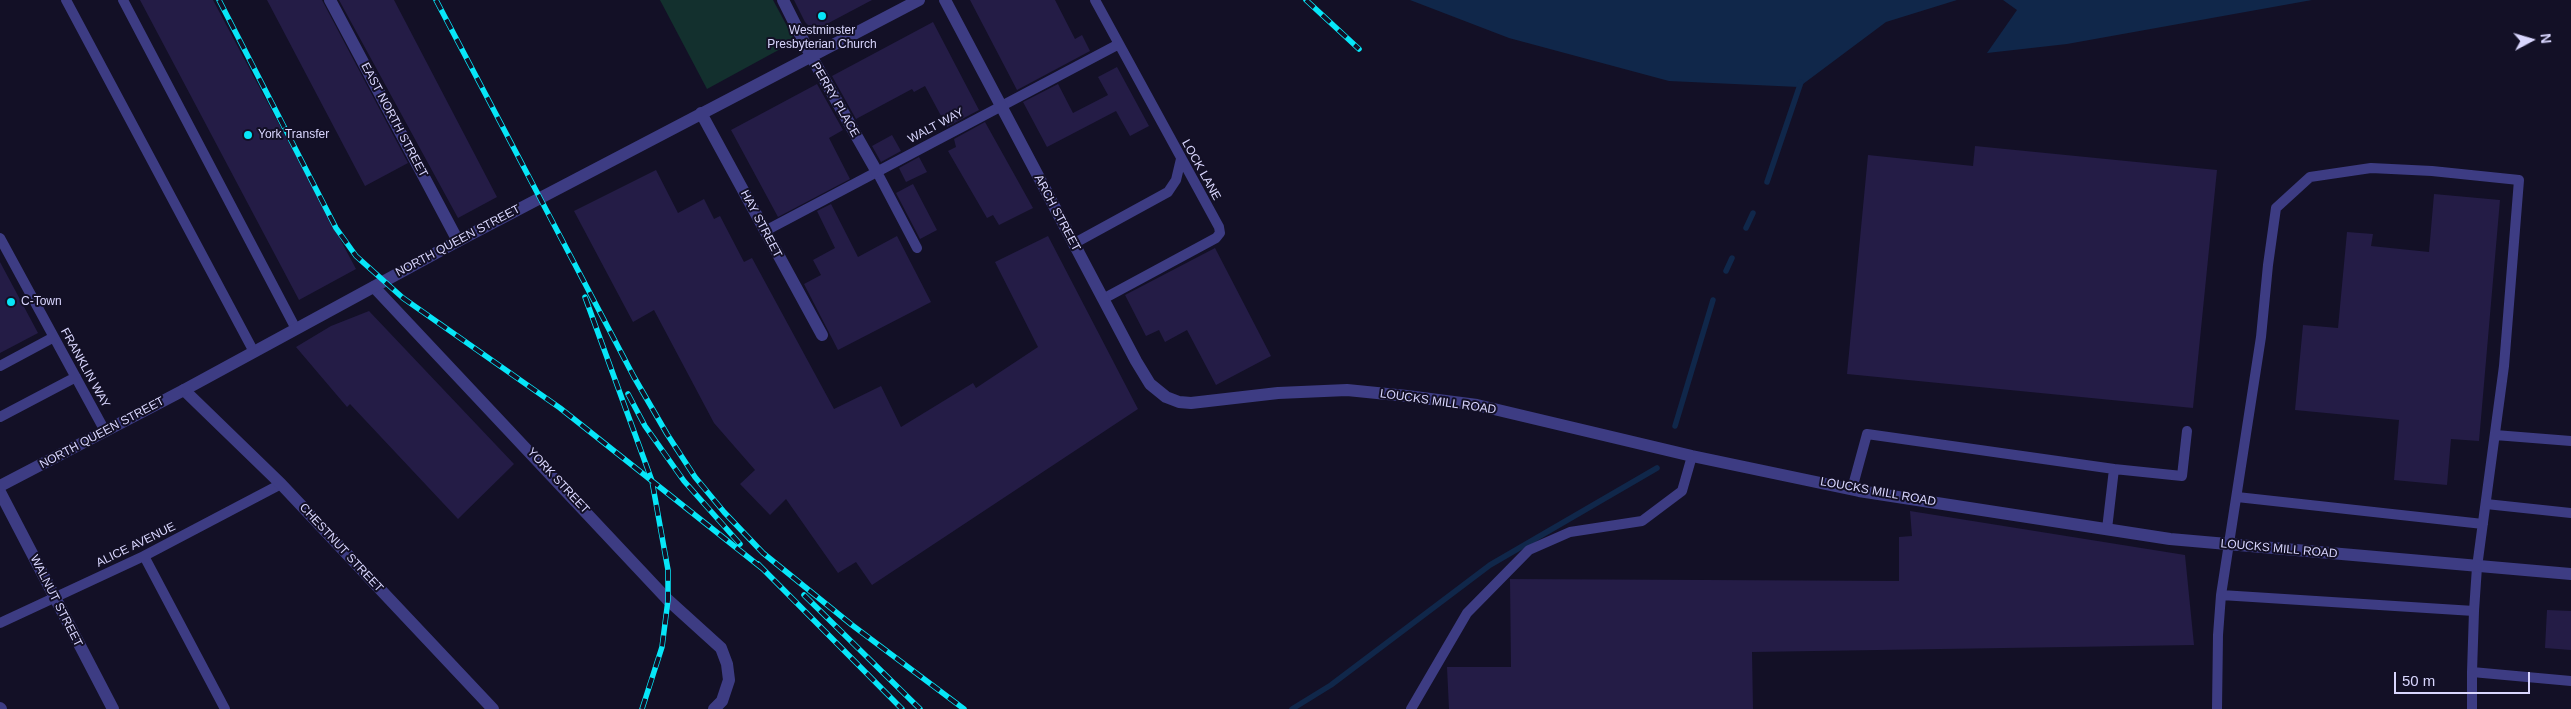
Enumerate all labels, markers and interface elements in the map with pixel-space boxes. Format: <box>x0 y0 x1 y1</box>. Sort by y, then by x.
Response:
marker: Westminster Presbyterian Church <box>816 10 828 22</box>
north arrow <box>2506 15 2556 65</box>
place label: Westminster Presbyterian Church <box>767 24 877 52</box>
text: N <box>2537 33 2554 44</box>
street label: EAST NORTH STREET <box>358 60 430 180</box>
street label: PERRY PLACE <box>808 60 862 140</box>
street label: WALT WAY <box>906 105 966 147</box>
place label: York Transfer <box>258 128 329 142</box>
marker: York Transfer <box>242 129 254 141</box>
street label: LOCK LANE <box>1178 137 1224 203</box>
street label: ARCH STREET <box>1031 172 1083 254</box>
street label: HAY STREET <box>737 188 785 260</box>
street label: NORTH QUEEN STREET <box>393 202 523 280</box>
place label: C-Town <box>21 295 62 309</box>
marker: C-Town <box>5 296 17 308</box>
street label: FRANKLIN WAY <box>57 326 113 410</box>
street label: LOUCKS MILL ROAD <box>1379 387 1497 417</box>
street label: NORTH QUEEN STREET <box>37 394 167 472</box>
street label: YORK STREET <box>524 445 592 517</box>
street label: LOUCKS MILL ROAD <box>1819 475 1937 509</box>
street label: CHESTNUT STREET <box>296 501 386 595</box>
street label: ALICE AVENUE <box>94 520 178 570</box>
street label: LOUCKS MILL ROAD <box>2220 537 2338 561</box>
street label: WALNUT STREET <box>27 553 85 649</box>
scale bar <box>2396 662 2532 694</box>
text: 50 m <box>2402 672 2435 689</box>

